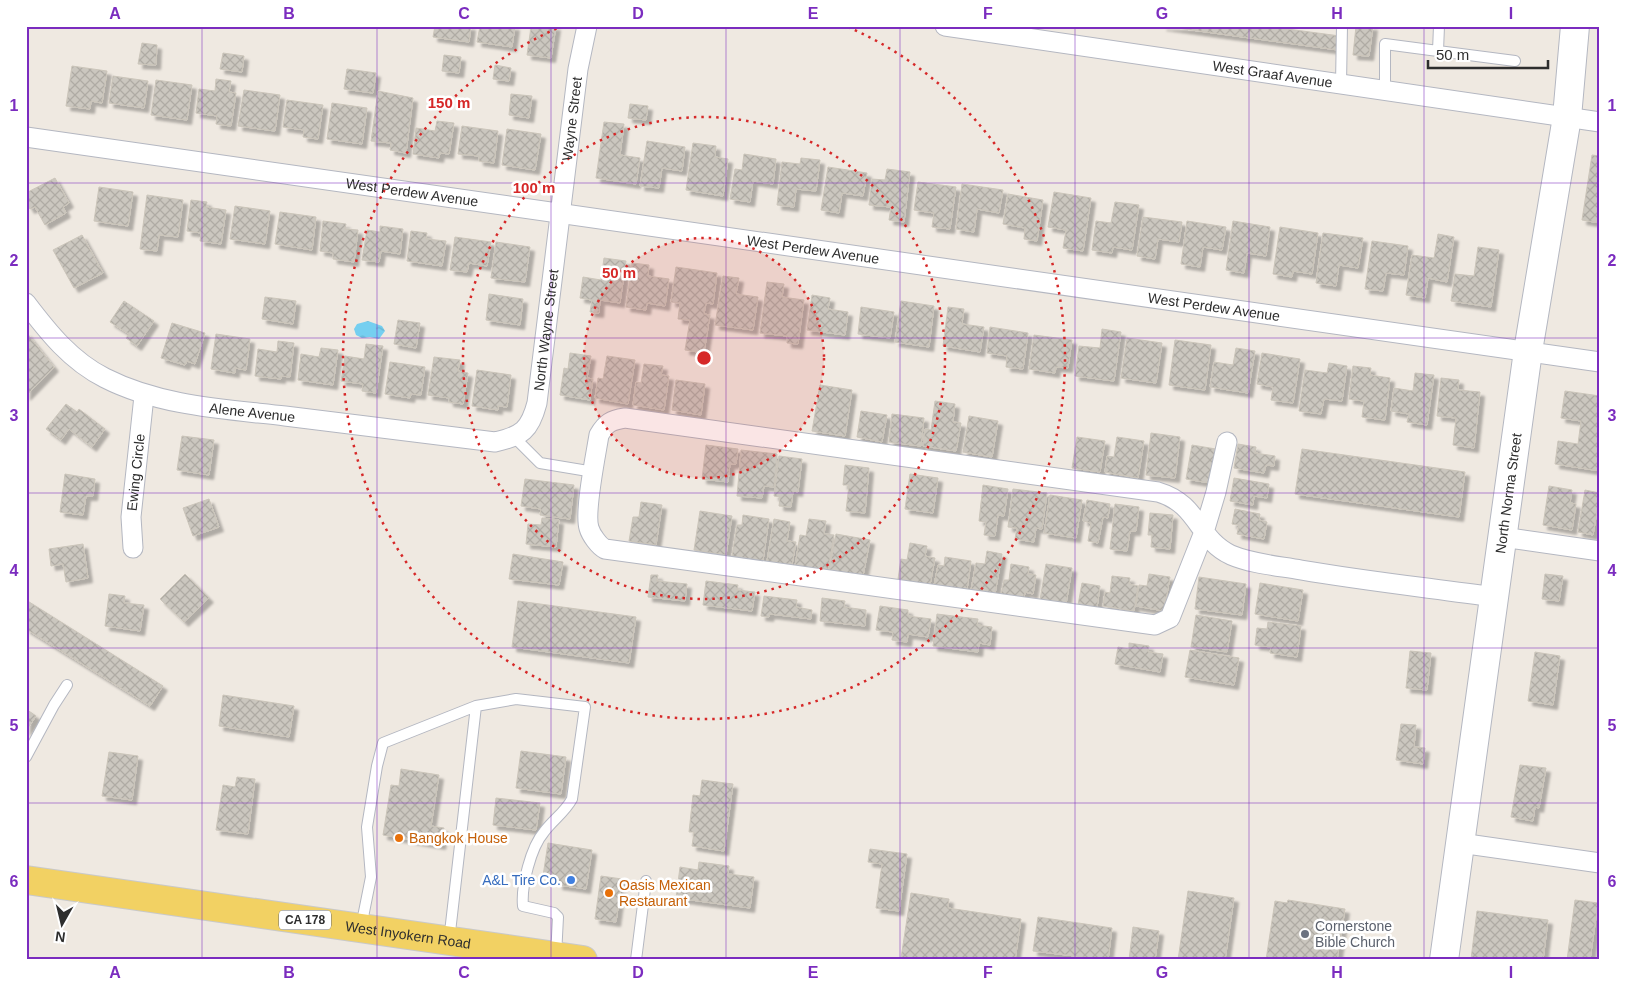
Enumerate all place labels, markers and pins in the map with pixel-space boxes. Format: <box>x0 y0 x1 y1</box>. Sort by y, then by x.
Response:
centre of rings <box>695 349 713 367</box>
place label: Bangkok House <box>409 830 508 846</box>
marker: Bangkok House <box>393 832 405 844</box>
place label: A&L Tire Co. <box>482 872 561 888</box>
marker: A&L Tire Co. <box>565 874 577 886</box>
place label: Oasis Mexican Restaurant <box>619 877 711 909</box>
marker: Oasis Mexican Restaurant <box>603 887 615 899</box>
place label: Cornerstone Bible Church <box>1315 918 1395 950</box>
marker: Cornerstone Bible Church <box>1299 928 1311 940</box>

